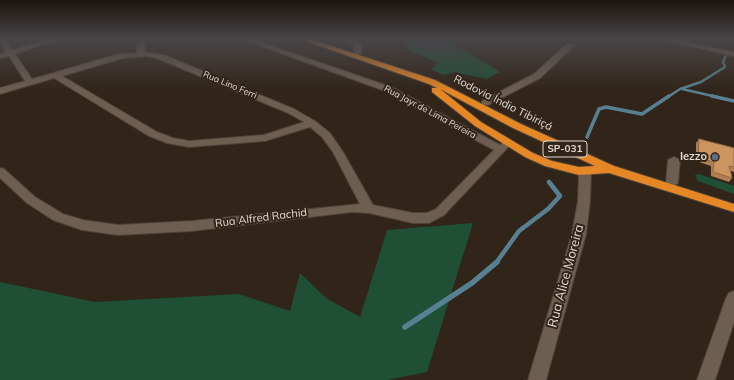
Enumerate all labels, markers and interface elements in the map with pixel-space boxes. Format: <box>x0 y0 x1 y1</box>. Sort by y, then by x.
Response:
street label: Rua Lino Ferri <box>201 69 259 101</box>
street label: Rodovia Índio Tibiriçá <box>451 72 555 134</box>
street label: Rua Jayr de Lima Pereira <box>382 83 478 141</box>
road number: SP-031 <box>543 141 587 157</box>
place label: Iezzo <box>680 150 707 164</box>
marker: Iezzo <box>710 152 720 162</box>
street label: Rua Alfred Rachid <box>214 206 308 230</box>
street label: Rua Alice Moreira <box>545 223 587 329</box>

